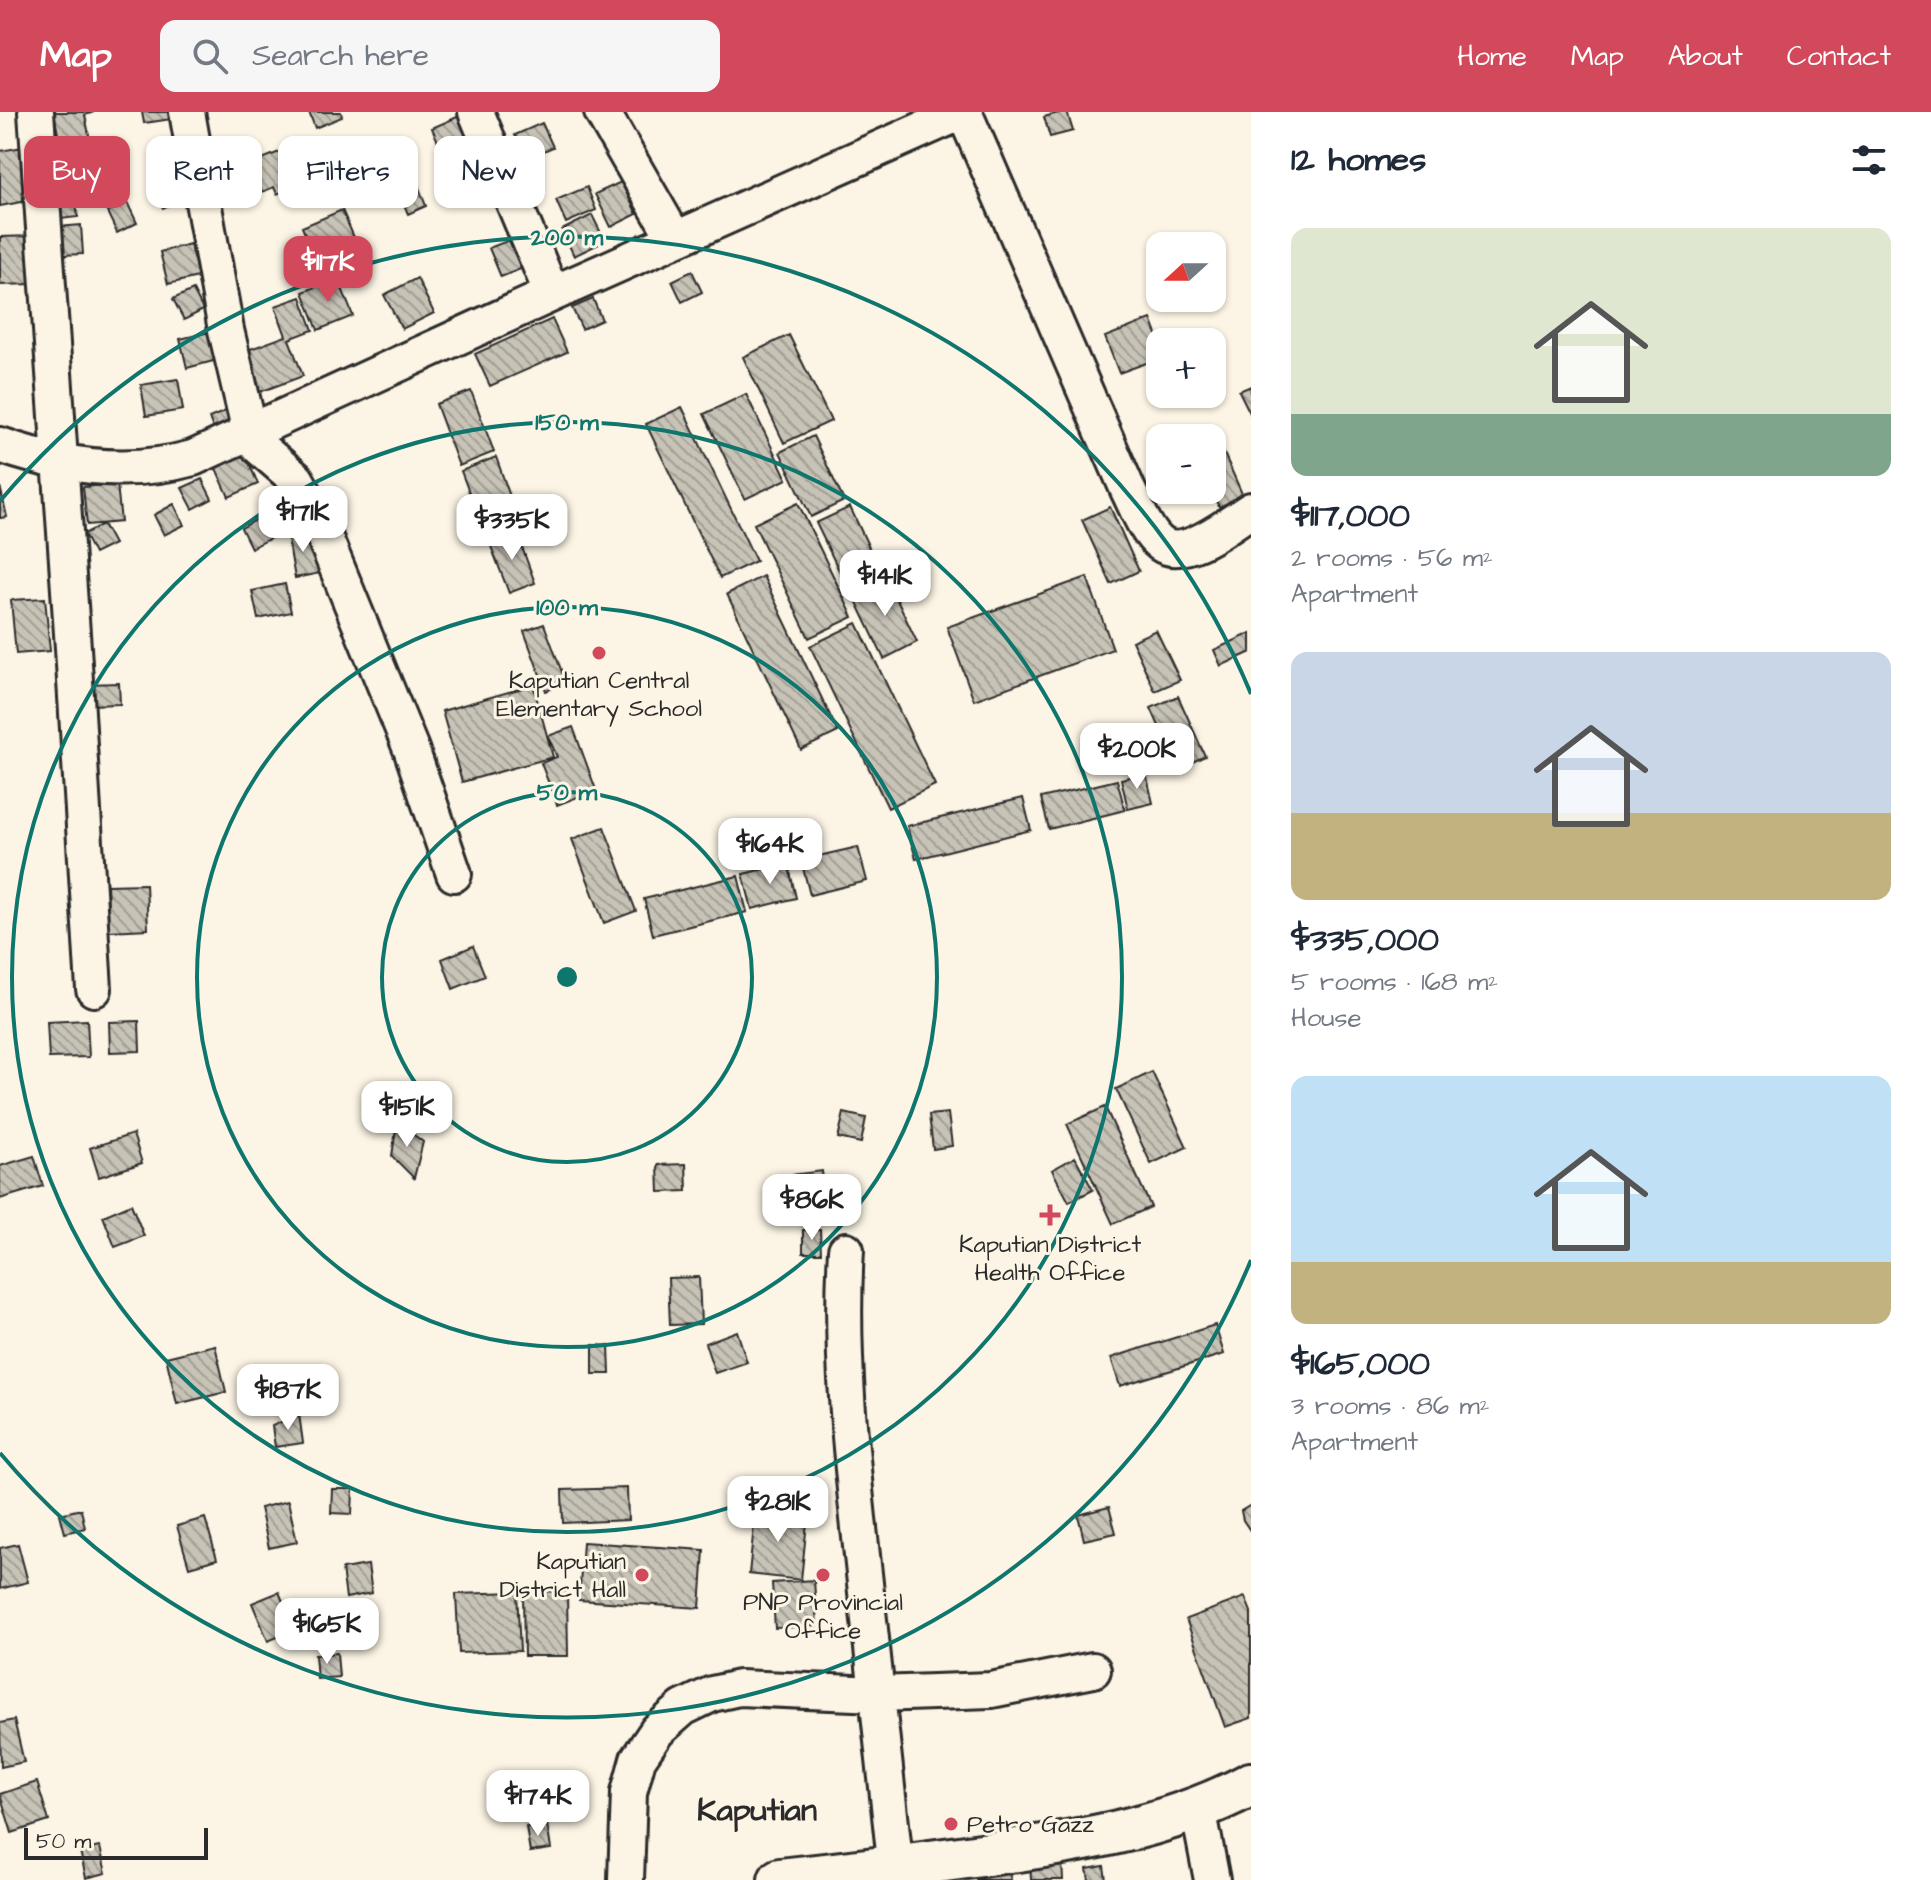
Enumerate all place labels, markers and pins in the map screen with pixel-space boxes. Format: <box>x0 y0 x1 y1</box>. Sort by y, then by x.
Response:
pin: $117K <box>272 236 384 304</box>
pin: $171K <box>247 486 359 554</box>
pin: $335K <box>456 494 568 562</box>
pin: $141K <box>829 550 941 618</box>
marker: Kaputian Central Elementary School <box>590 644 608 662</box>
place label: Kaputian Central Elementary School <box>496 664 702 727</box>
pin: $200K <box>1081 723 1193 791</box>
pin: $164K <box>714 818 826 886</box>
centre of rings <box>553 963 581 991</box>
pin: $151K <box>351 1081 463 1149</box>
pin: $86K <box>765 1174 859 1242</box>
marker: Kaputian District Health Office <box>1039 1204 1061 1226</box>
place label: Kaputian District Health Office <box>959 1228 1141 1290</box>
pin: $187K <box>232 1364 344 1432</box>
pin: $281K <box>722 1476 834 1544</box>
place label: Kaputian District Hall <box>499 1545 626 1607</box>
marker: Kaputian District Hall <box>633 1566 651 1584</box>
marker: PNP Provincial Office <box>814 1566 832 1584</box>
place label: PNP Provincial Office <box>743 1586 903 1648</box>
pin: $165K <box>271 1598 383 1666</box>
pin: $174K <box>482 1770 594 1838</box>
place label: Petro Gazz <box>967 1808 1094 1842</box>
marker: Petro Gazz <box>942 1815 960 1833</box>

